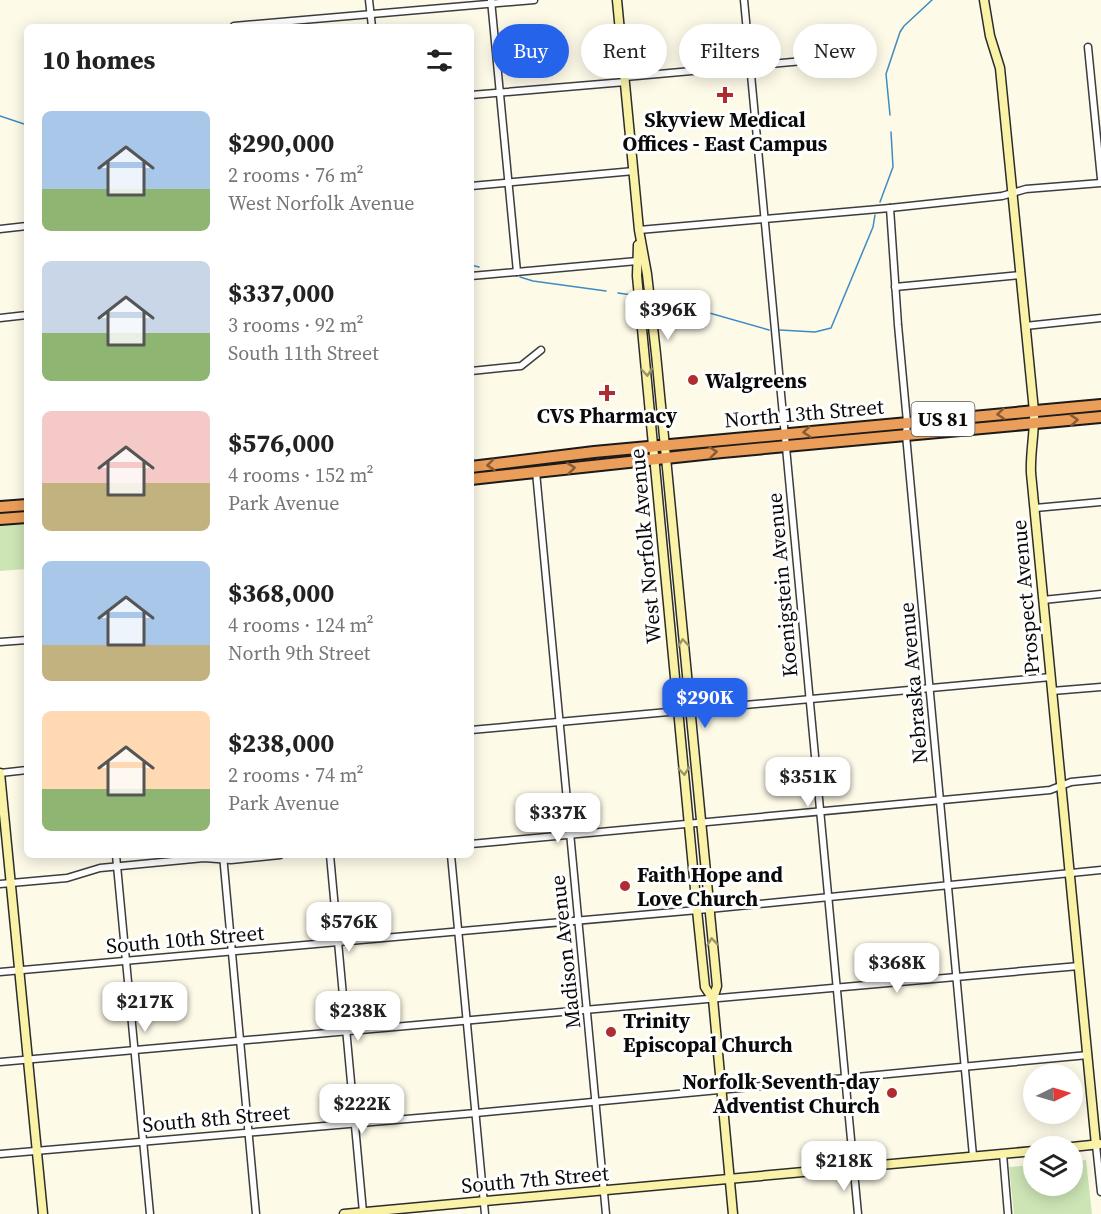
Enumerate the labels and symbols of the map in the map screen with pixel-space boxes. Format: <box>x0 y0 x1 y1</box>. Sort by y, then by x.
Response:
marker: Skyview Medical Offices - East Campus <box>716 86 734 104</box>
place label: Skyview Medical Offices - East Campus <box>623 105 828 158</box>
pin: $396K <box>626 290 710 341</box>
place label: Walgreens <box>705 366 807 395</box>
one-way arrow <box>640 367 653 376</box>
marker: Walgreens <box>686 373 700 387</box>
marker: CVS Pharmacy <box>600 386 614 400</box>
street label: North 13th Street <box>723 392 885 434</box>
place label: CVS Pharmacy <box>537 401 678 430</box>
road number: US 81 <box>912 402 974 436</box>
one-way arrow <box>996 407 1005 420</box>
one-way arrow <box>1069 414 1079 427</box>
one-way arrow <box>802 425 811 438</box>
street label: West Norfolk Avenue <box>622 447 668 645</box>
one-way arrow <box>709 447 718 459</box>
one-way arrow <box>487 458 496 471</box>
one-way arrow <box>566 462 575 474</box>
street label: Koenigstein Avenue <box>759 492 805 678</box>
street label: Prospect Avenue <box>1004 518 1046 676</box>
street label: Nebraska Avenue <box>891 601 935 765</box>
one-way arrow <box>677 638 690 648</box>
pin: $290K <box>663 678 747 729</box>
pin: $351K <box>766 757 850 808</box>
one-way arrow <box>677 767 690 776</box>
pin: $337K <box>516 793 600 844</box>
place label: Faith Hope and Love Church <box>637 860 783 913</box>
street label: Madison Avenue <box>542 874 588 1030</box>
marker: Faith Hope and Love Church <box>618 879 632 893</box>
pin: $576K <box>307 902 391 953</box>
street label: South 10th Street <box>105 918 265 960</box>
one-way arrow <box>706 937 719 946</box>
pin: $368K <box>855 943 939 994</box>
pin: $217K <box>103 982 187 1033</box>
pin: $238K <box>316 991 400 1042</box>
place label: Trinity Episcopal Church <box>623 1006 793 1059</box>
marker: Trinity Episcopal Church <box>604 1025 618 1039</box>
north arrow <box>1023 1064 1083 1124</box>
place label: Norfolk Seventh-day Adventist Church <box>682 1067 881 1120</box>
pin: $222K <box>320 1084 404 1135</box>
marker: Norfolk Seventh-day Adventist Church <box>885 1086 899 1100</box>
street label: South 8th Street <box>141 1097 291 1139</box>
pin: $218K <box>802 1141 886 1192</box>
street label: South 7th Street <box>460 1158 610 1200</box>

